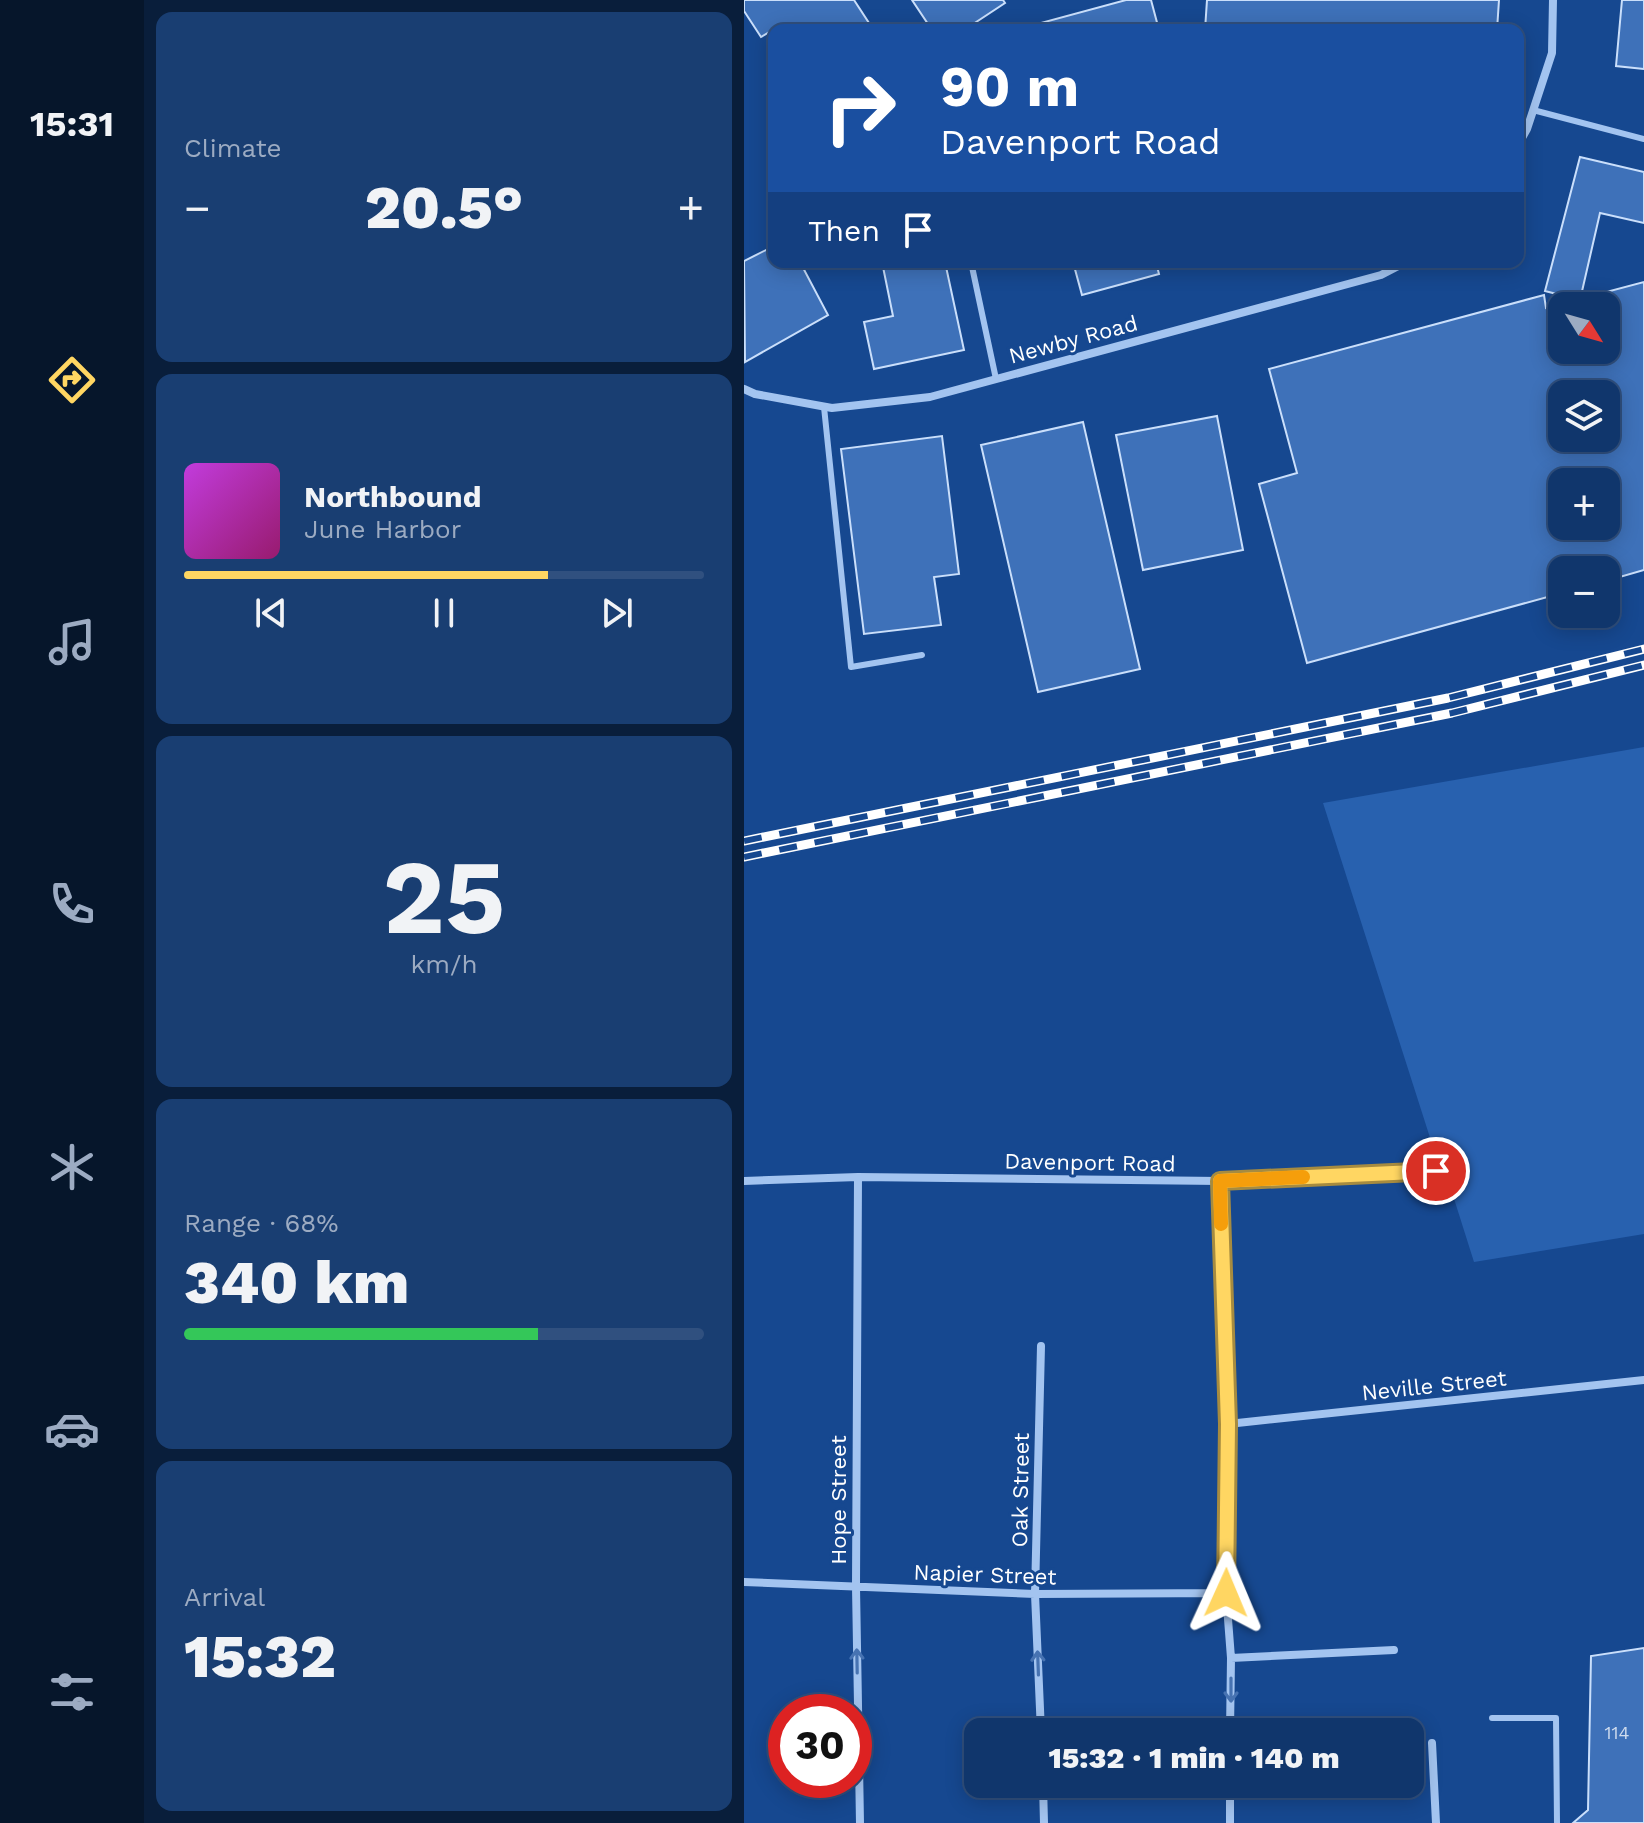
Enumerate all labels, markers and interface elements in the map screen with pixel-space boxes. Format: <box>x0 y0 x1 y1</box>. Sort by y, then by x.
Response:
text: 90 m <box>940 54 1079 120</box>
icon: right <box>808 56 912 160</box>
text: 15:31 <box>30 103 114 145</box>
text: Davenport Road <box>940 121 1221 163</box>
text: Climate <box>184 133 282 163</box>
text: 20.5° <box>365 172 523 243</box>
text: − <box>184 182 211 234</box>
text: + <box>677 182 704 234</box>
icon: arrive <box>896 208 940 252</box>
text: Then <box>808 213 880 248</box>
north arrow <box>1548 292 1620 364</box>
map controls <box>1548 292 1620 628</box>
street label: Newby Road <box>1006 310 1140 369</box>
icon: directions <box>44 352 100 408</box>
button: layers <box>1548 380 1620 452</box>
button: + <box>1548 468 1620 540</box>
text: Northbound <box>304 479 481 514</box>
text: June Harbor <box>304 514 461 544</box>
button: − <box>1548 556 1620 628</box>
icon: previous <box>249 591 293 635</box>
icon: pause <box>422 591 466 635</box>
icon: next <box>595 591 639 635</box>
icon: music <box>44 614 100 670</box>
text: 25 <box>383 836 505 958</box>
icon: phone <box>44 876 100 932</box>
text: km/h <box>411 949 477 979</box>
pin <box>1402 1137 1470 1205</box>
icon: climate <box>44 1139 100 1195</box>
street label: Davenport Road <box>1004 1149 1176 1176</box>
icon: arrive <box>1414 1149 1458 1193</box>
text: Range · 68% <box>184 1208 339 1238</box>
text: 340 km <box>184 1247 409 1318</box>
street label: Neville Street <box>1360 1365 1508 1406</box>
icon: car <box>44 1401 100 1457</box>
street label: Oak Street <box>1007 1432 1034 1548</box>
street label: Hope Street <box>826 1435 851 1565</box>
position arrow <box>1184 1551 1268 1635</box>
street label: Napier Street <box>913 1560 1057 1589</box>
text: Arrival <box>184 1582 265 1612</box>
text: 15:32 <box>184 1621 336 1692</box>
one-way arrow <box>850 1648 865 1675</box>
one-way arrow <box>1030 1650 1045 1677</box>
icon: filters <box>44 1664 100 1720</box>
one-way arrow <box>1223 1676 1238 1703</box>
speed limit sign: 30 <box>768 1694 872 1798</box>
house number: 114 <box>1604 1722 1630 1743</box>
text: 15:32 · 1 min · 140 m <box>1048 1740 1340 1775</box>

